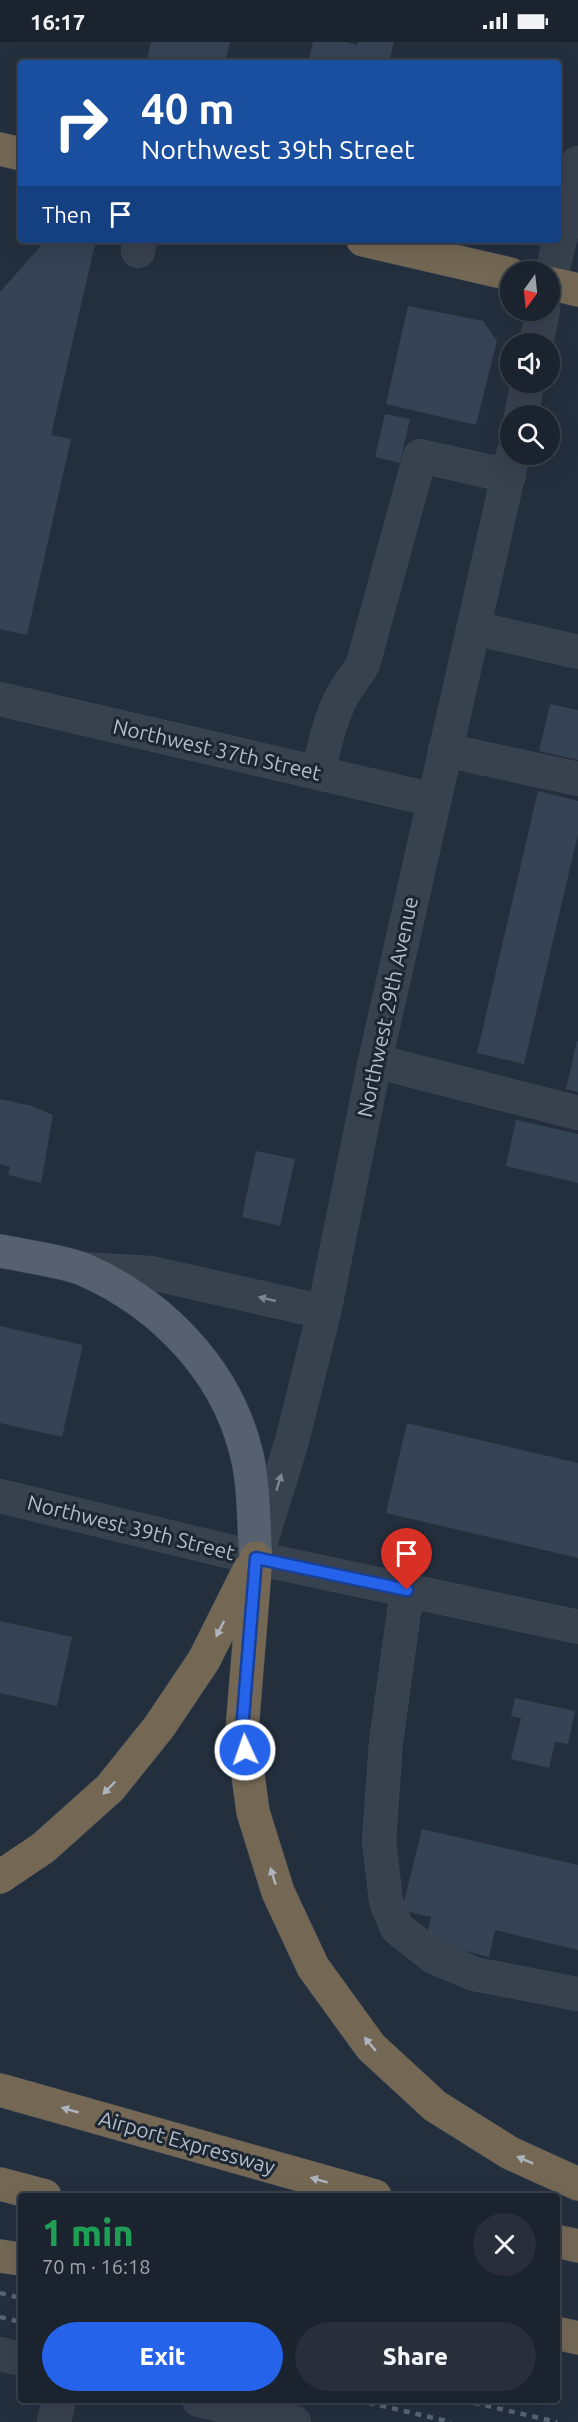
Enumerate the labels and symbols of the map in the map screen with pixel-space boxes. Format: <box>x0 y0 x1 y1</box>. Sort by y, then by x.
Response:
north arrow <box>500 261 560 321</box>
street label: Northwest 37th Street <box>111 713 324 785</box>
street label: Northwest 29th Avenue <box>352 894 422 1119</box>
one-way arrow <box>257 1294 276 1303</box>
one-way arrow <box>275 1473 284 1491</box>
street label: Northwest 39th Street <box>25 1490 237 1564</box>
pin <box>381 1528 432 1590</box>
one-way arrow <box>215 1620 225 1637</box>
position arrow <box>213 1718 277 1782</box>
one-way arrow <box>102 1781 116 1796</box>
one-way arrow <box>268 1867 277 1885</box>
one-way arrow <box>364 2037 377 2052</box>
one-way arrow <box>61 2105 79 2114</box>
street label: Airport Expressway <box>96 2105 278 2179</box>
one-way arrow <box>515 2155 533 2165</box>
one-way arrow <box>310 2175 328 2184</box>

